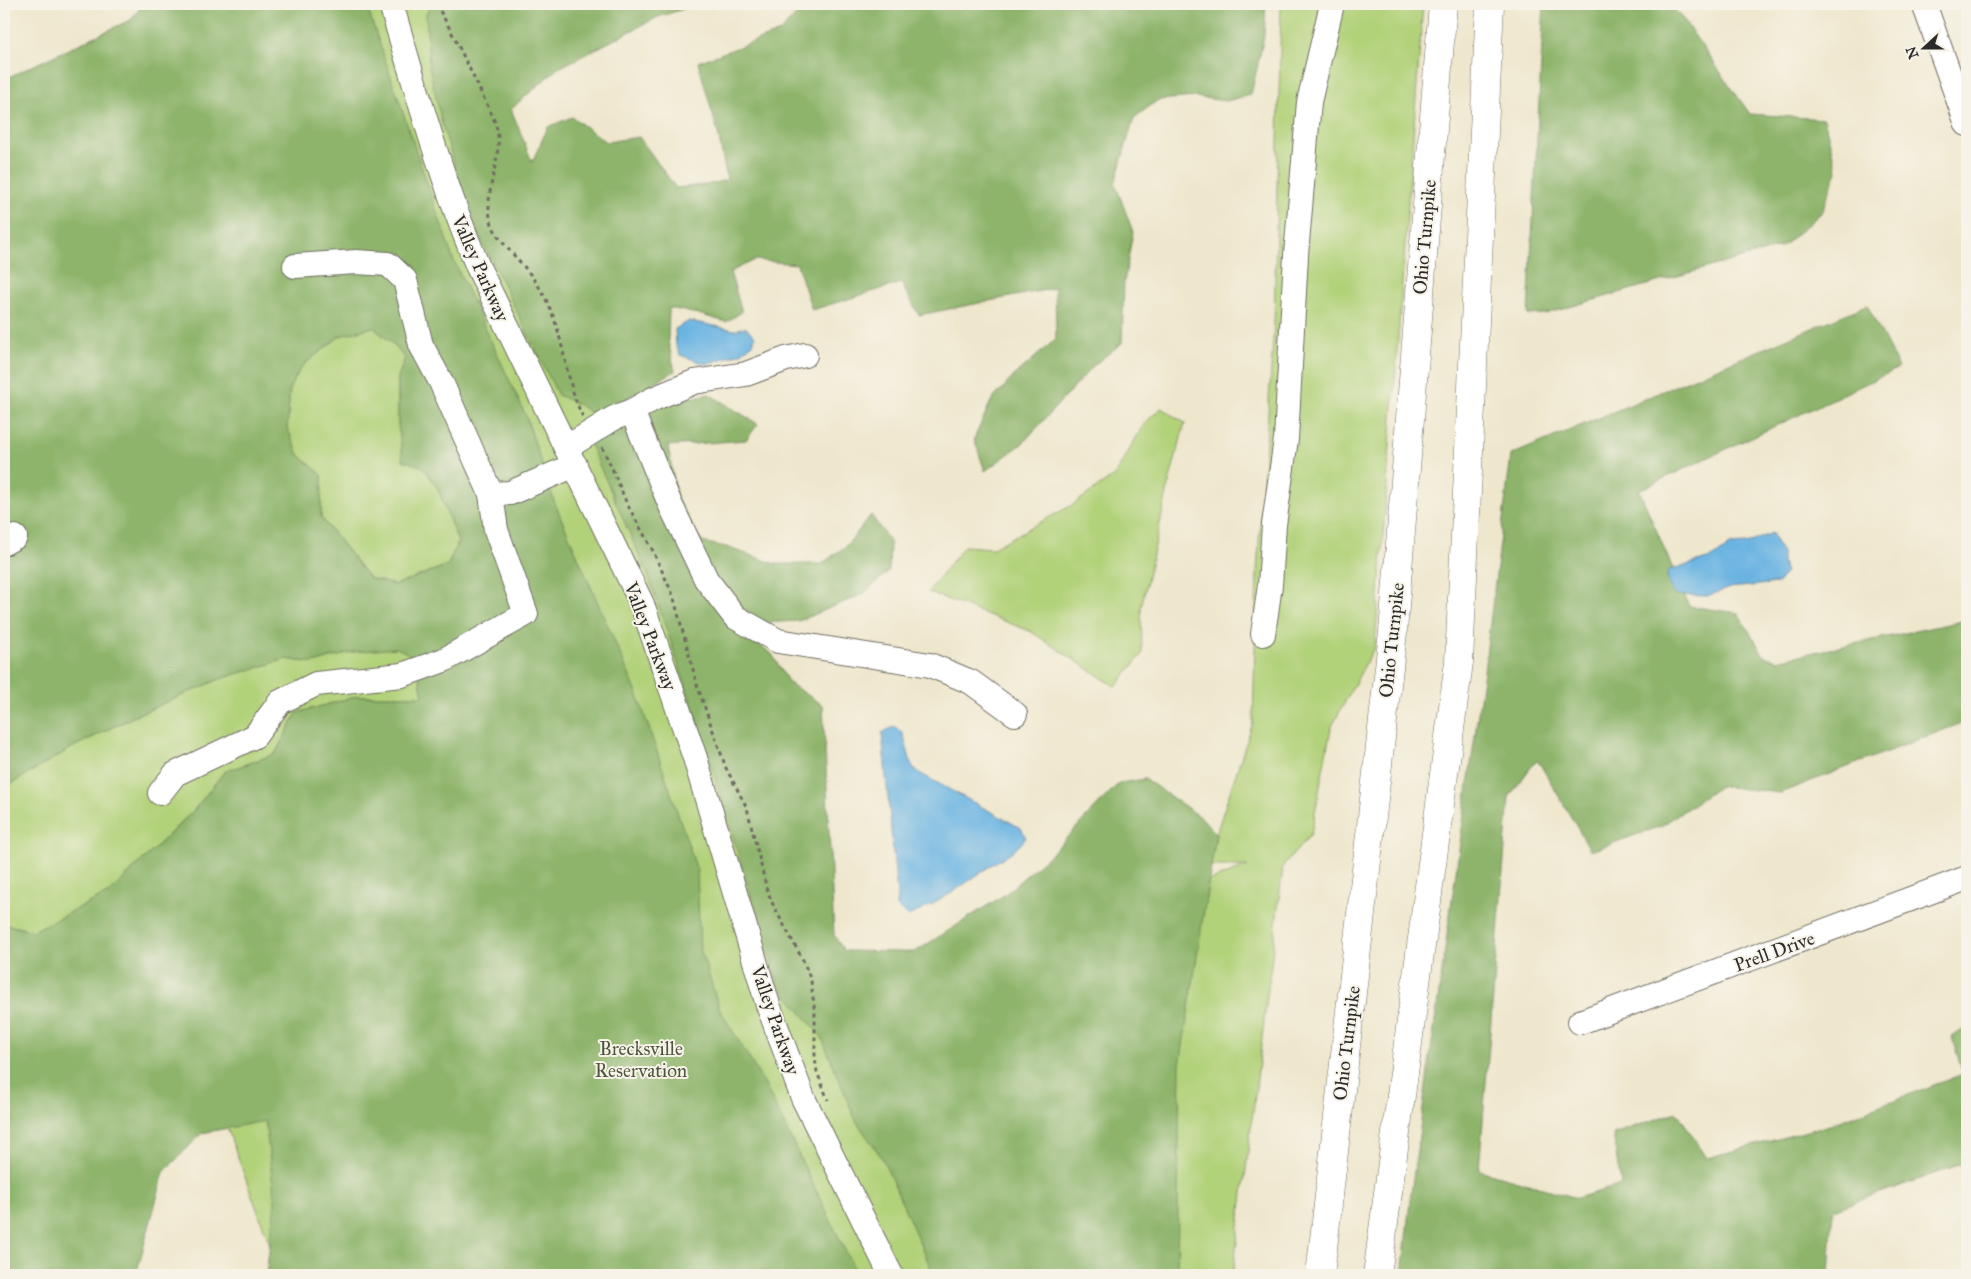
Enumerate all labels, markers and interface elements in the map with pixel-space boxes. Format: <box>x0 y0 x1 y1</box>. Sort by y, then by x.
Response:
north arrow <box>1898 22 1948 72</box>
text: N <box>1902 44 1922 61</box>
street label: Ohio Turnpike <box>1408 178 1441 296</box>
street label: Valley Parkway <box>446 210 515 326</box>
street label: Valley Parkway <box>619 578 682 695</box>
street label: Ohio Turnpike <box>1374 581 1409 699</box>
street label: Prell Drive <box>1731 926 1818 977</box>
street label: Valley Parkway <box>746 961 805 1079</box>
street label: Ohio Turnpike <box>1328 984 1365 1102</box>
park label: Brecksville Reservation <box>595 1037 687 1082</box>

